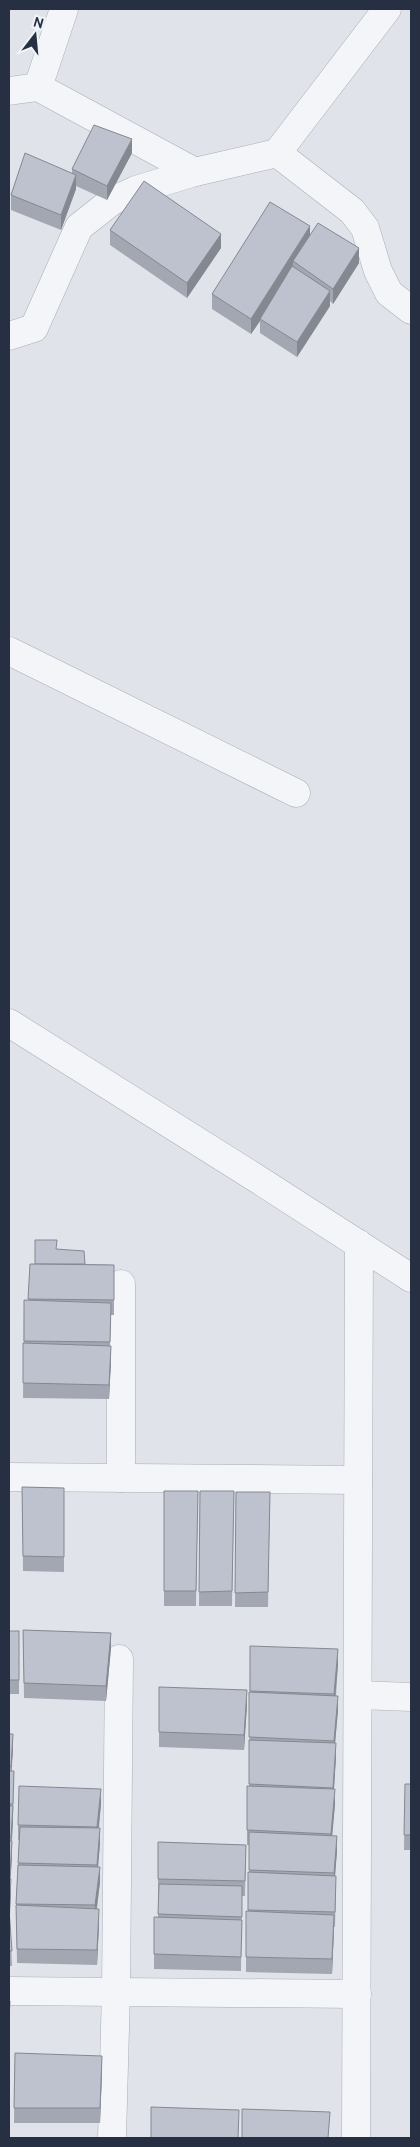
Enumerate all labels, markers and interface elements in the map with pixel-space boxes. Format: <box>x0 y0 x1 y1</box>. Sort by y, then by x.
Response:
north arrow <box>10 10 60 60</box>
text: N <box>31 12 46 33</box>

